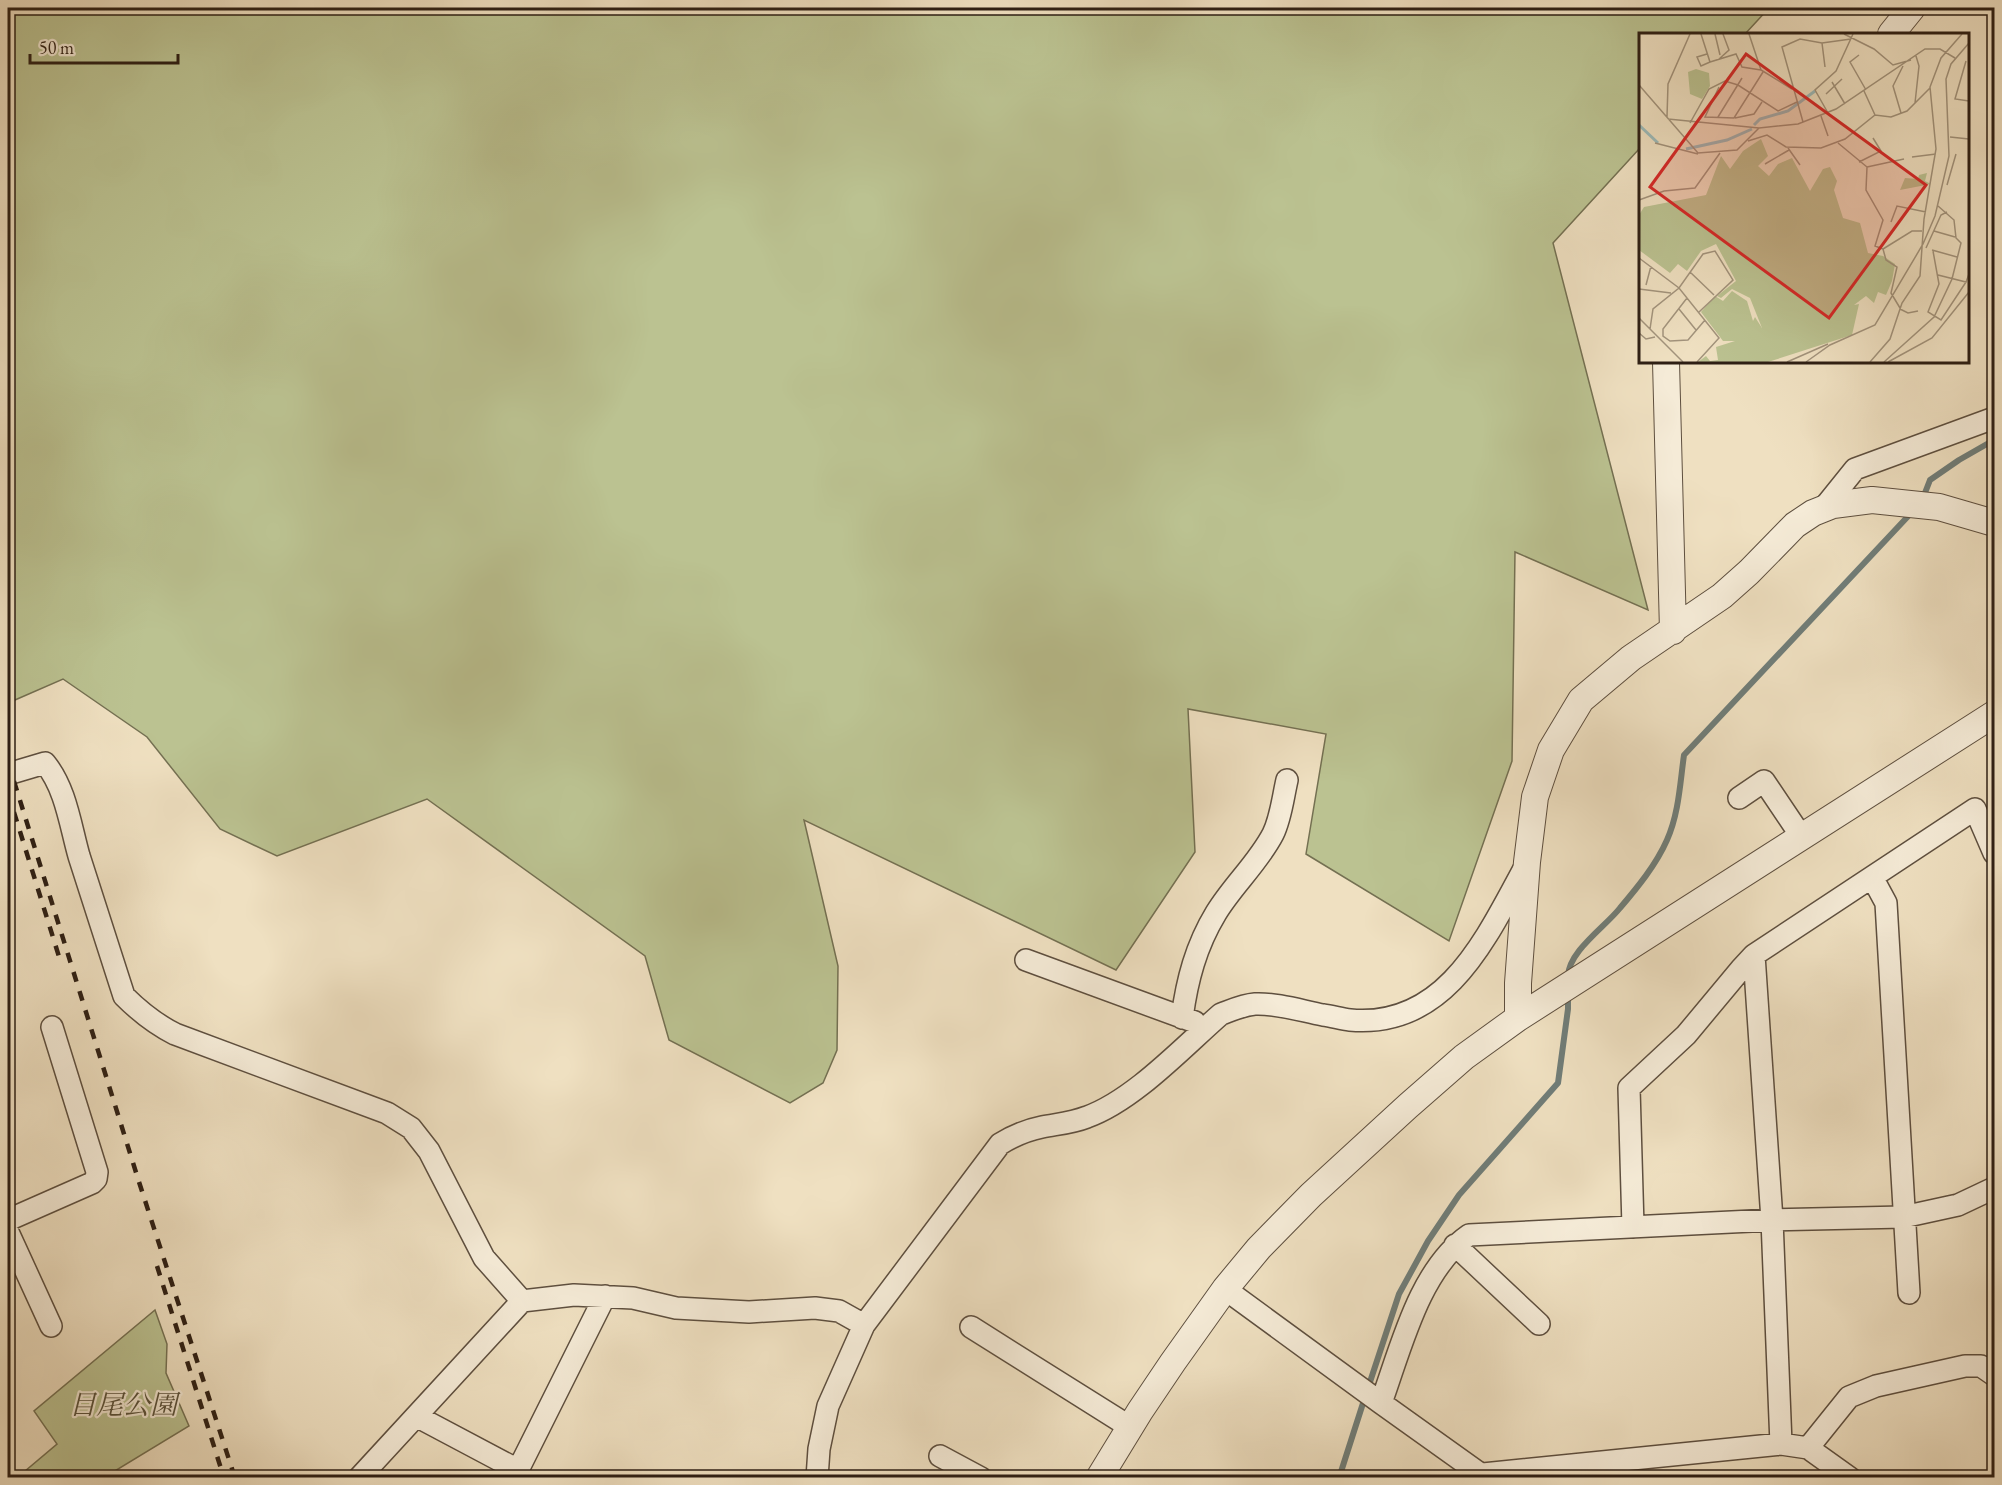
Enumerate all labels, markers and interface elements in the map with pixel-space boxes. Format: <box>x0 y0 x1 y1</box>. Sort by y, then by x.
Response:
scale bar <box>30 27 178 65</box>
inset map <box>1639 33 1969 363</box>
text: 50 m <box>39 36 74 59</box>
park label: 目尾公園 <box>69 1387 181 1422</box>

